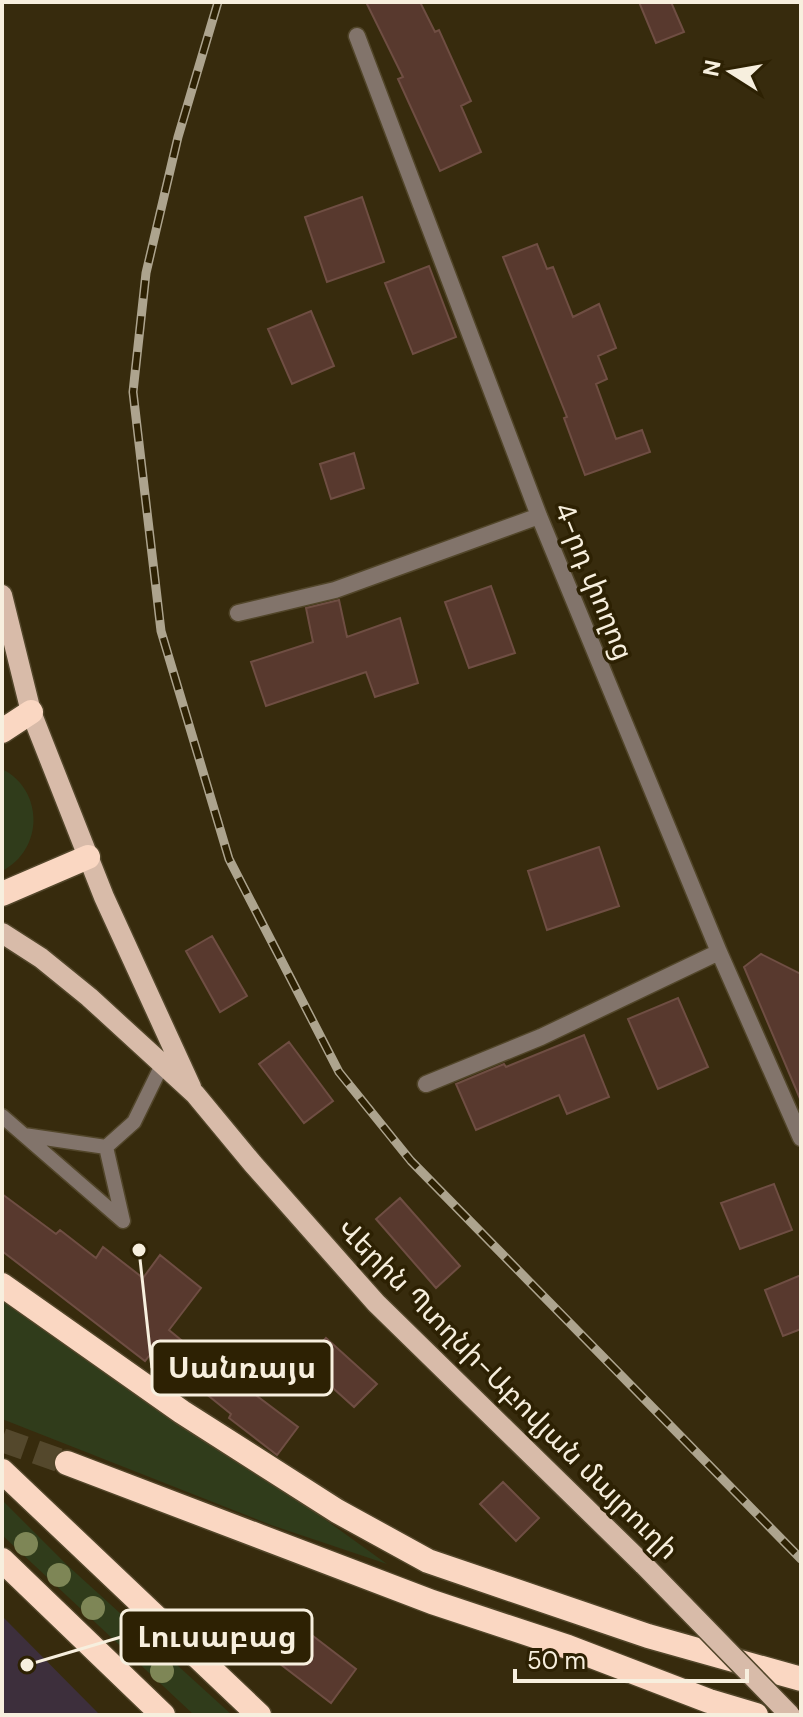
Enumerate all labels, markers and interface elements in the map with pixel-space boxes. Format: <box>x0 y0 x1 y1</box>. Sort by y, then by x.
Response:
north arrow <box>691 32 771 112</box>
text: N <box>696 58 728 79</box>
street label: 4-րդ փողոց <box>546 497 642 665</box>
street label: Վերին Պտղնի-Աբովյան մայրուղի <box>329 1210 687 1568</box>
callout: Սանռայս <box>152 1341 332 1395</box>
text: Սանռայս <box>168 1348 316 1387</box>
callout: Լուսաբաց <box>121 1610 312 1664</box>
text: Լուսաբաց <box>137 1617 297 1656</box>
scale bar <box>515 1633 747 1683</box>
text: 50 m <box>527 1645 586 1676</box>

